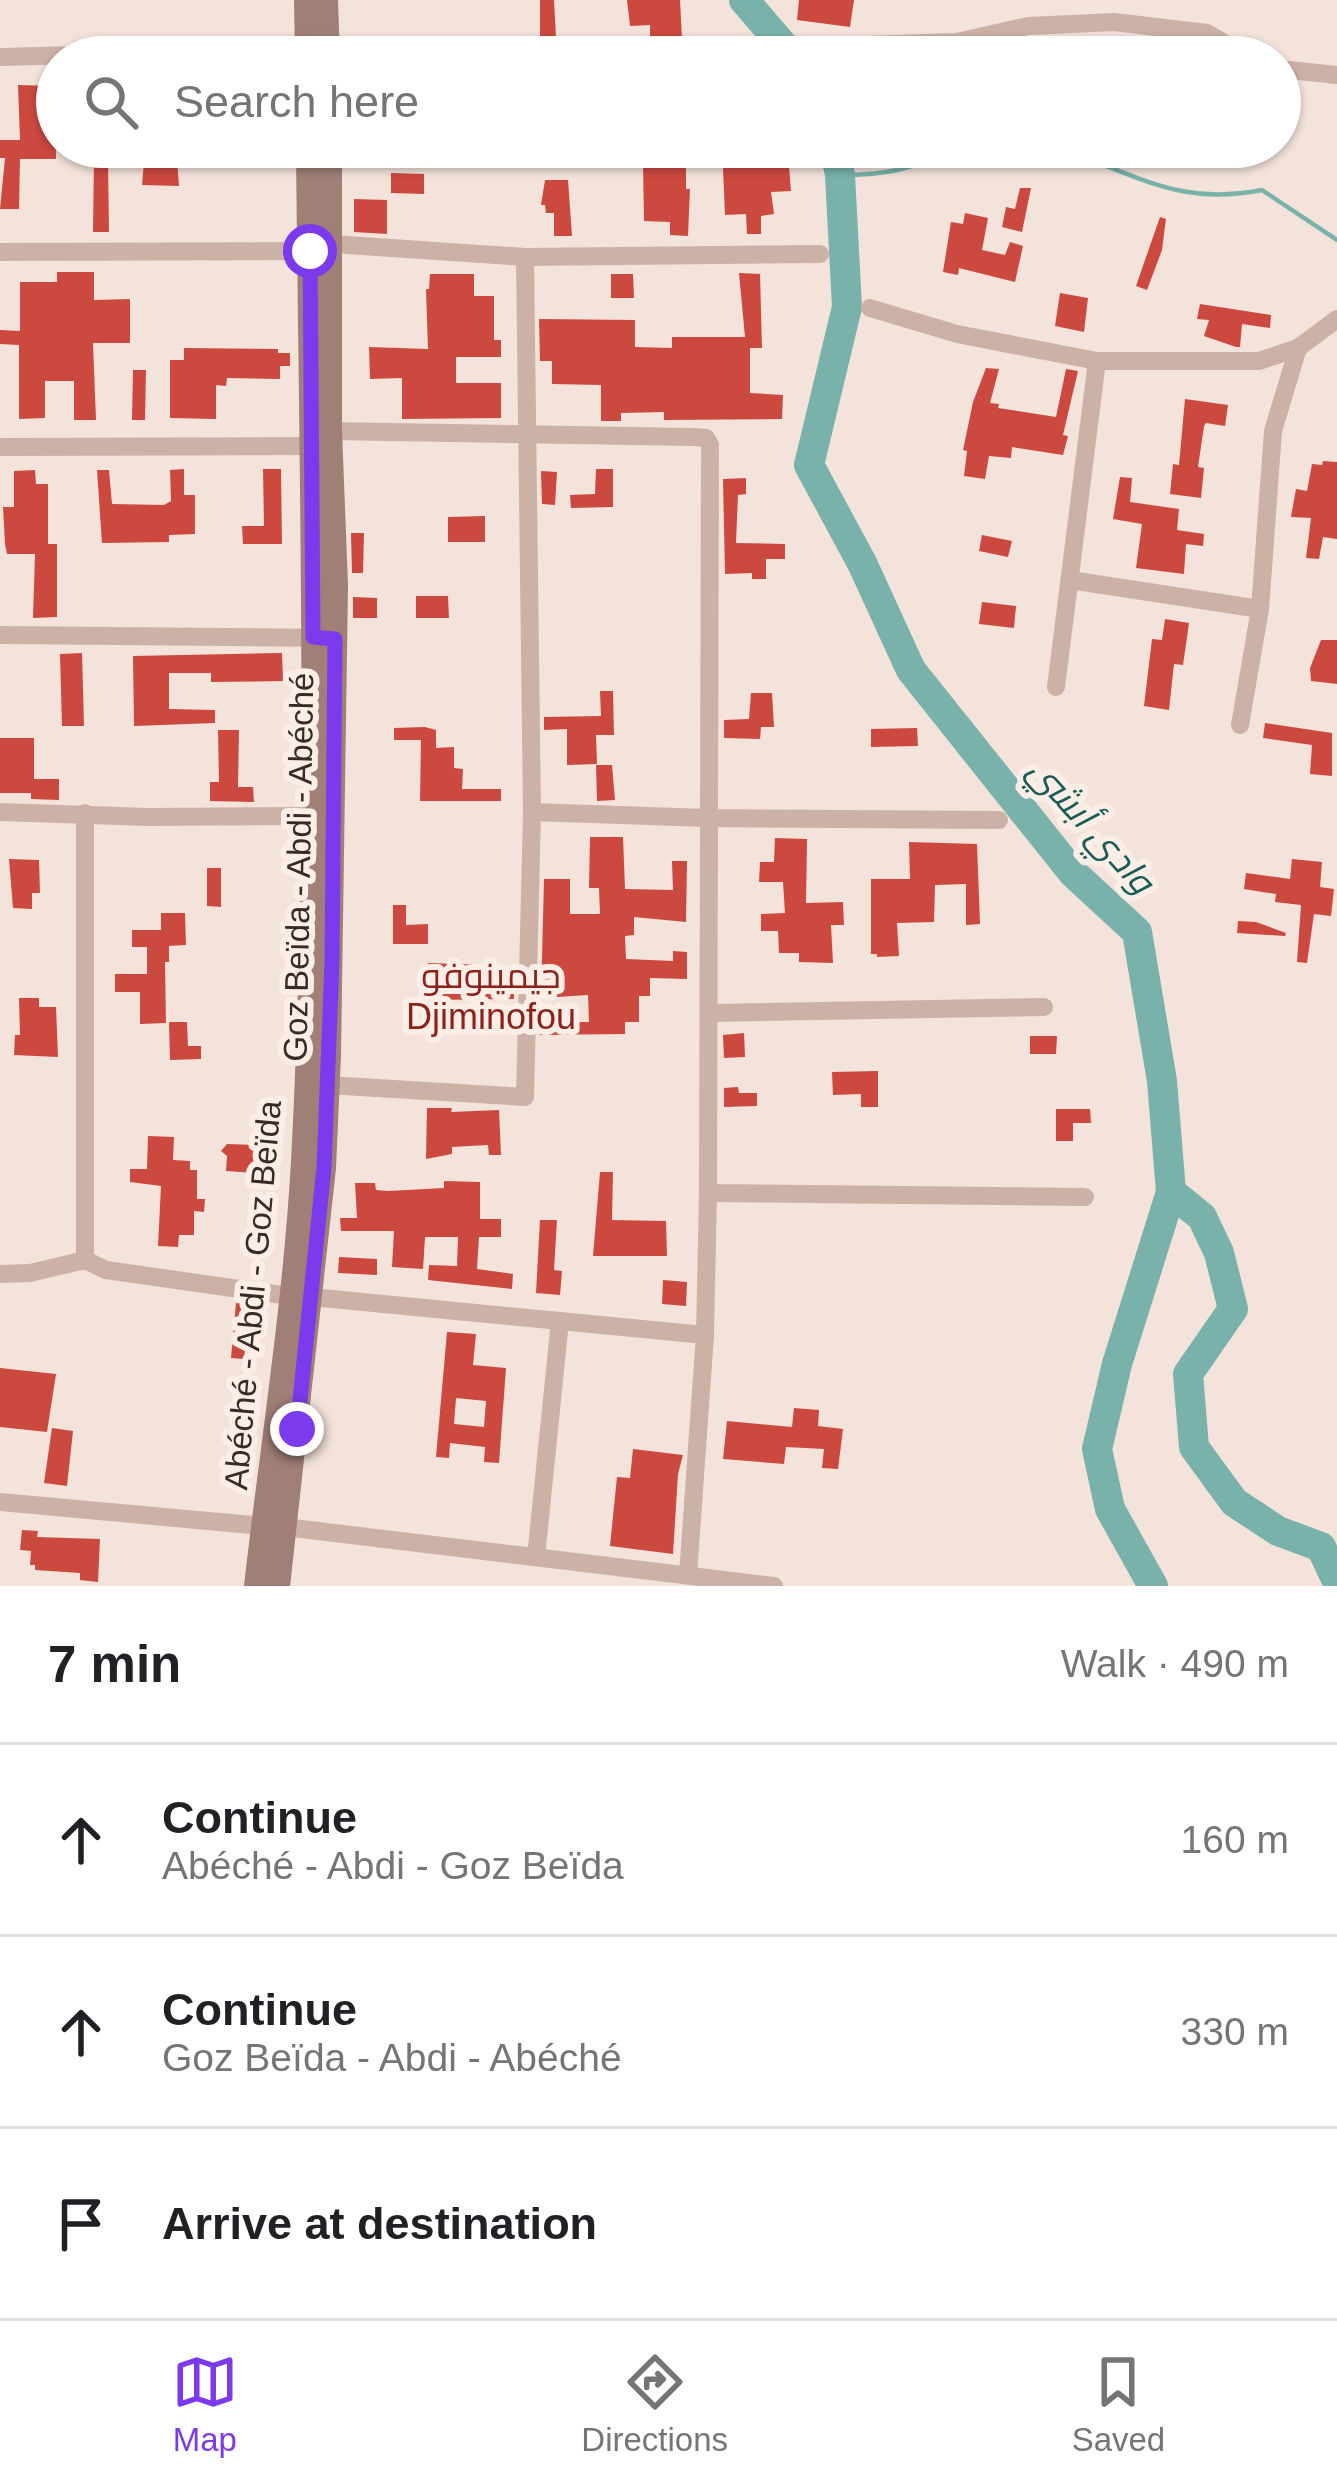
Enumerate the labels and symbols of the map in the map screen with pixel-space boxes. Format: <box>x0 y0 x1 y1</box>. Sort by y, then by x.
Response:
route start <box>283 224 337 278</box>
street label: Goz Beïda - Abdi - Abéché <box>277 672 320 1062</box>
water label: وادي أبشي <box>1014 748 1166 908</box>
district label: جيمينوفو Djiminofou <box>406 955 576 1037</box>
street label: Abéché - Abdi - Goz Beïda <box>217 1098 288 1491</box>
route end <box>270 1402 324 1456</box>

